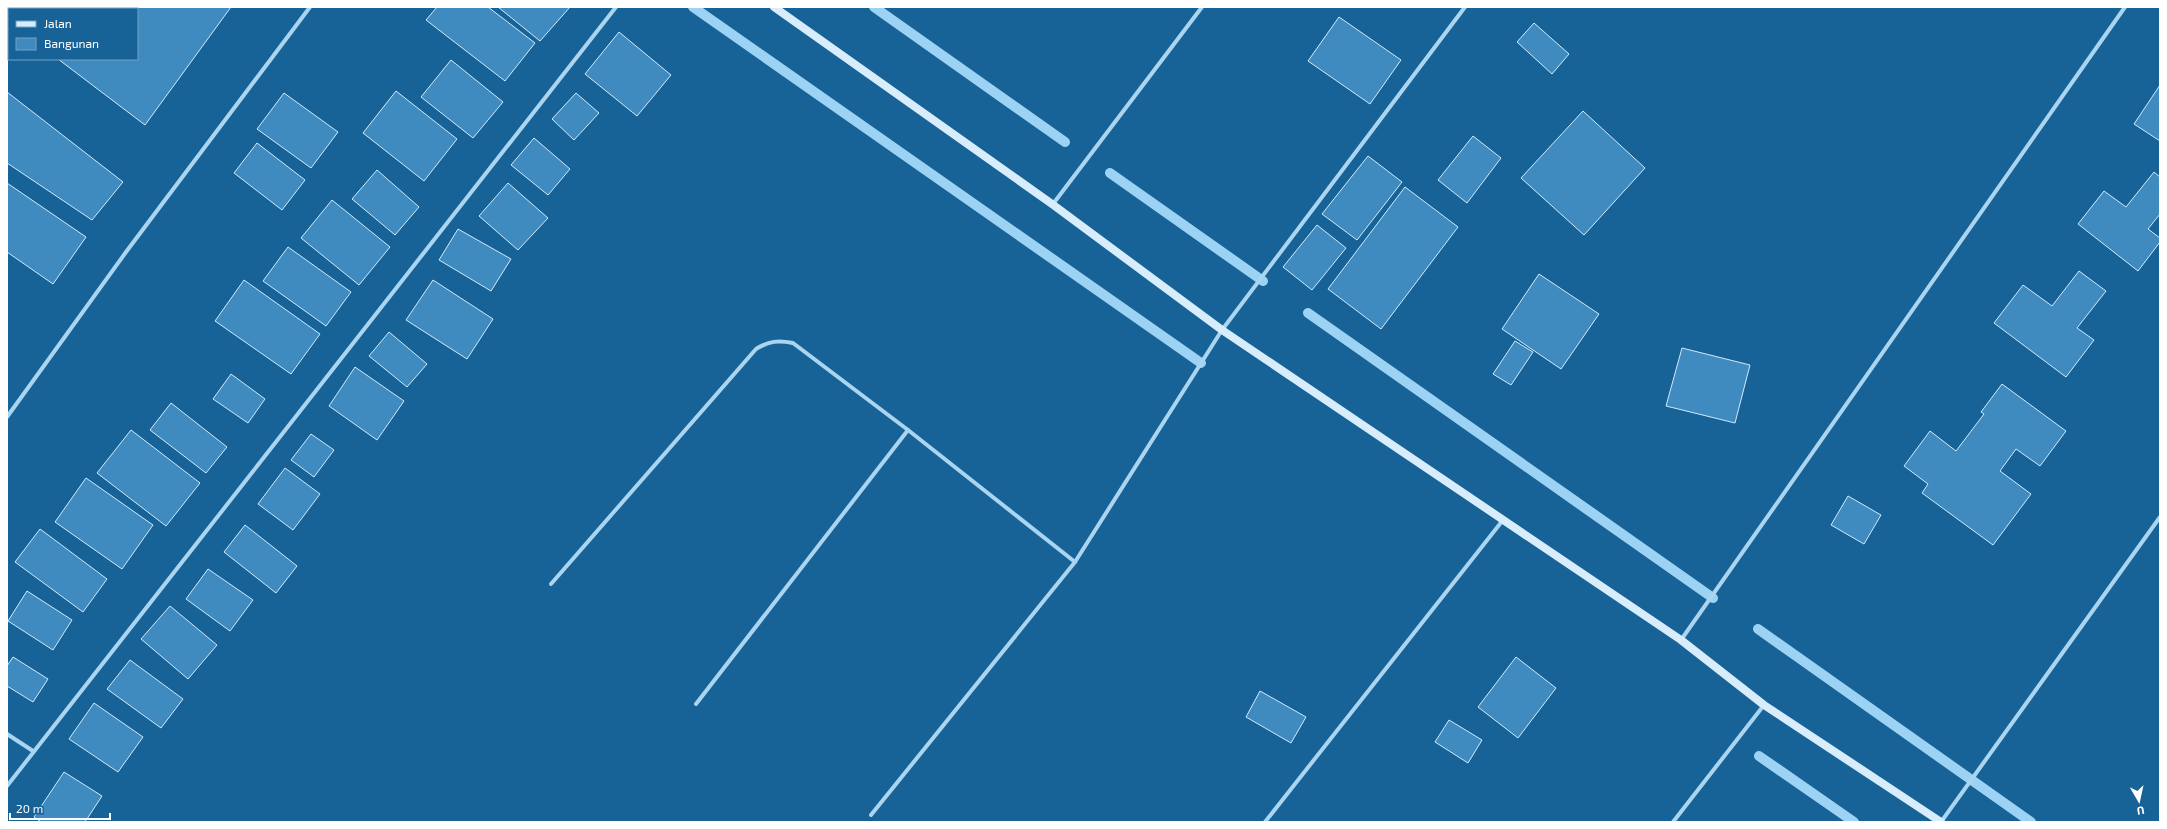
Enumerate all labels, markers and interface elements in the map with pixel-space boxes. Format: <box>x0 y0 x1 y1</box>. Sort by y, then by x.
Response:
legend <box>8 8 138 60</box>
text: Jalan <box>44 16 72 30</box>
text: Bangunan <box>44 36 99 50</box>
north arrow <box>2119 781 2159 821</box>
scale bar <box>10 795 110 821</box>
text: 20 m <box>16 801 43 815</box>
text: U <box>2136 804 2145 818</box>

